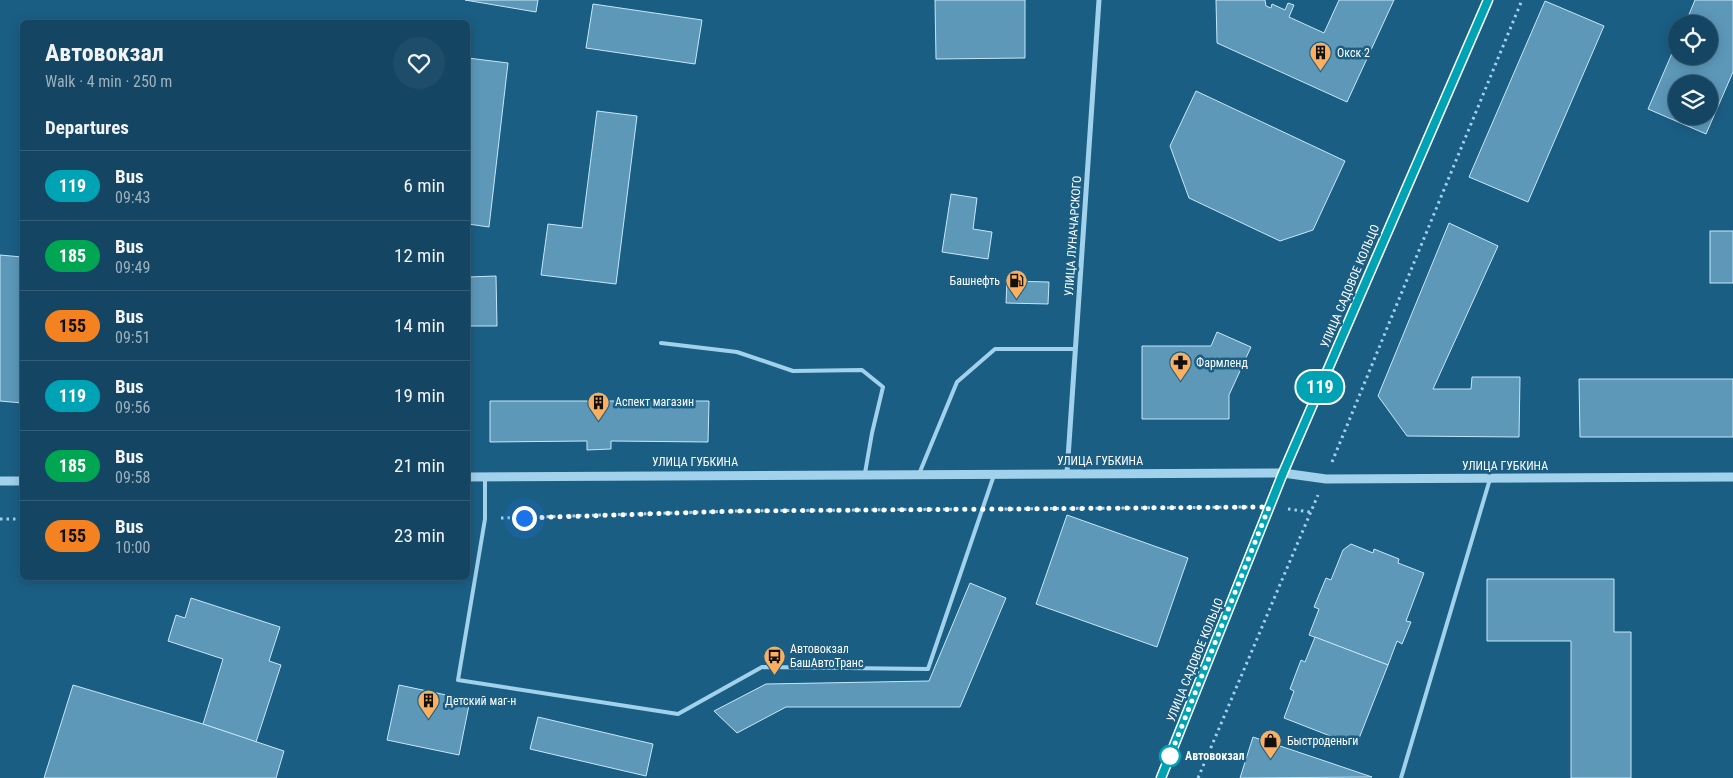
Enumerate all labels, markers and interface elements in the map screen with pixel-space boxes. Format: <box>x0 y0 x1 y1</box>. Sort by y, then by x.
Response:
map controls <box>1668 15 1718 125</box>
button: locate <box>1668 15 1718 65</box>
button: heart <box>393 37 445 89</box>
text: Автовокзал <box>45 39 164 67</box>
building icon: Окск 2 <box>1309 41 1333 72</box>
place label: Окск 2 <box>1337 46 1370 60</box>
text: Walk · 4 min · 250 m <box>45 72 172 91</box>
button: layers <box>1668 75 1718 125</box>
text: Departures <box>45 116 129 139</box>
text: Bus <box>115 165 144 188</box>
text: 6 min <box>403 174 445 197</box>
text: 119 <box>59 175 86 196</box>
street label: УЛИЦА ЛУНАЧАРСКОГО <box>1062 175 1084 297</box>
text: 09:43 <box>115 188 150 207</box>
street label: УЛИЦА САДОВОЕ КОЛЬЦО <box>1318 222 1382 350</box>
text: Bus <box>115 235 144 258</box>
text: 12 min <box>394 244 445 267</box>
text: 185 <box>59 245 86 266</box>
text: 09:49 <box>115 258 150 277</box>
fuel station icon: Башнефть <box>1004 269 1028 300</box>
place label: Башнефть <box>950 274 1000 288</box>
text: Bus <box>115 305 144 328</box>
text: 14 min <box>394 314 445 337</box>
text: 155 <box>59 315 86 336</box>
text: 09:51 <box>115 328 150 347</box>
pharmacy icon: Фармленд <box>1168 351 1192 382</box>
place label: Фармленд <box>1196 356 1248 370</box>
line badge: 119 <box>1291 371 1349 403</box>
text: Bus <box>115 375 144 398</box>
text: 119 <box>1306 376 1334 397</box>
text: 19 min <box>394 384 445 407</box>
text: 119 <box>59 385 86 406</box>
building icon: Аспект магазин <box>587 390 611 421</box>
place label: Аспект магазин <box>615 395 694 409</box>
text: 09:56 <box>115 398 150 417</box>
text: Bus <box>115 445 144 468</box>
text: 21 min <box>394 454 445 477</box>
street label: УЛИЦА ГУБКИНА <box>1057 454 1143 468</box>
text: 185 <box>59 455 86 476</box>
street label: УЛИЦА ГУБКИНА <box>652 455 738 469</box>
street label: УЛИЦА ГУБКИНА <box>1462 459 1548 473</box>
text: 09:58 <box>115 468 150 487</box>
your location <box>512 506 537 531</box>
text: Bus <box>115 515 144 538</box>
text: 23 min <box>394 524 445 547</box>
text: 155 <box>59 525 86 546</box>
text: 10:00 <box>115 538 150 557</box>
street label: УЛИЦА САДОВОЕ КОЛЬЦО <box>1164 596 1226 724</box>
place label: Автовокзал БашАвтоТранс <box>790 642 864 670</box>
bus stop icon: Автовокзал БашАвтоТранс <box>762 644 786 675</box>
building icon: Детский маг-н <box>417 689 441 720</box>
place label: Детский маг-н <box>445 694 516 708</box>
shop icon: Быстроденьги <box>1259 729 1283 760</box>
place label: Быстроденьги <box>1287 734 1358 748</box>
marker: Автовокзал <box>1159 745 1181 767</box>
place label: Автовокзал <box>1185 749 1244 763</box>

